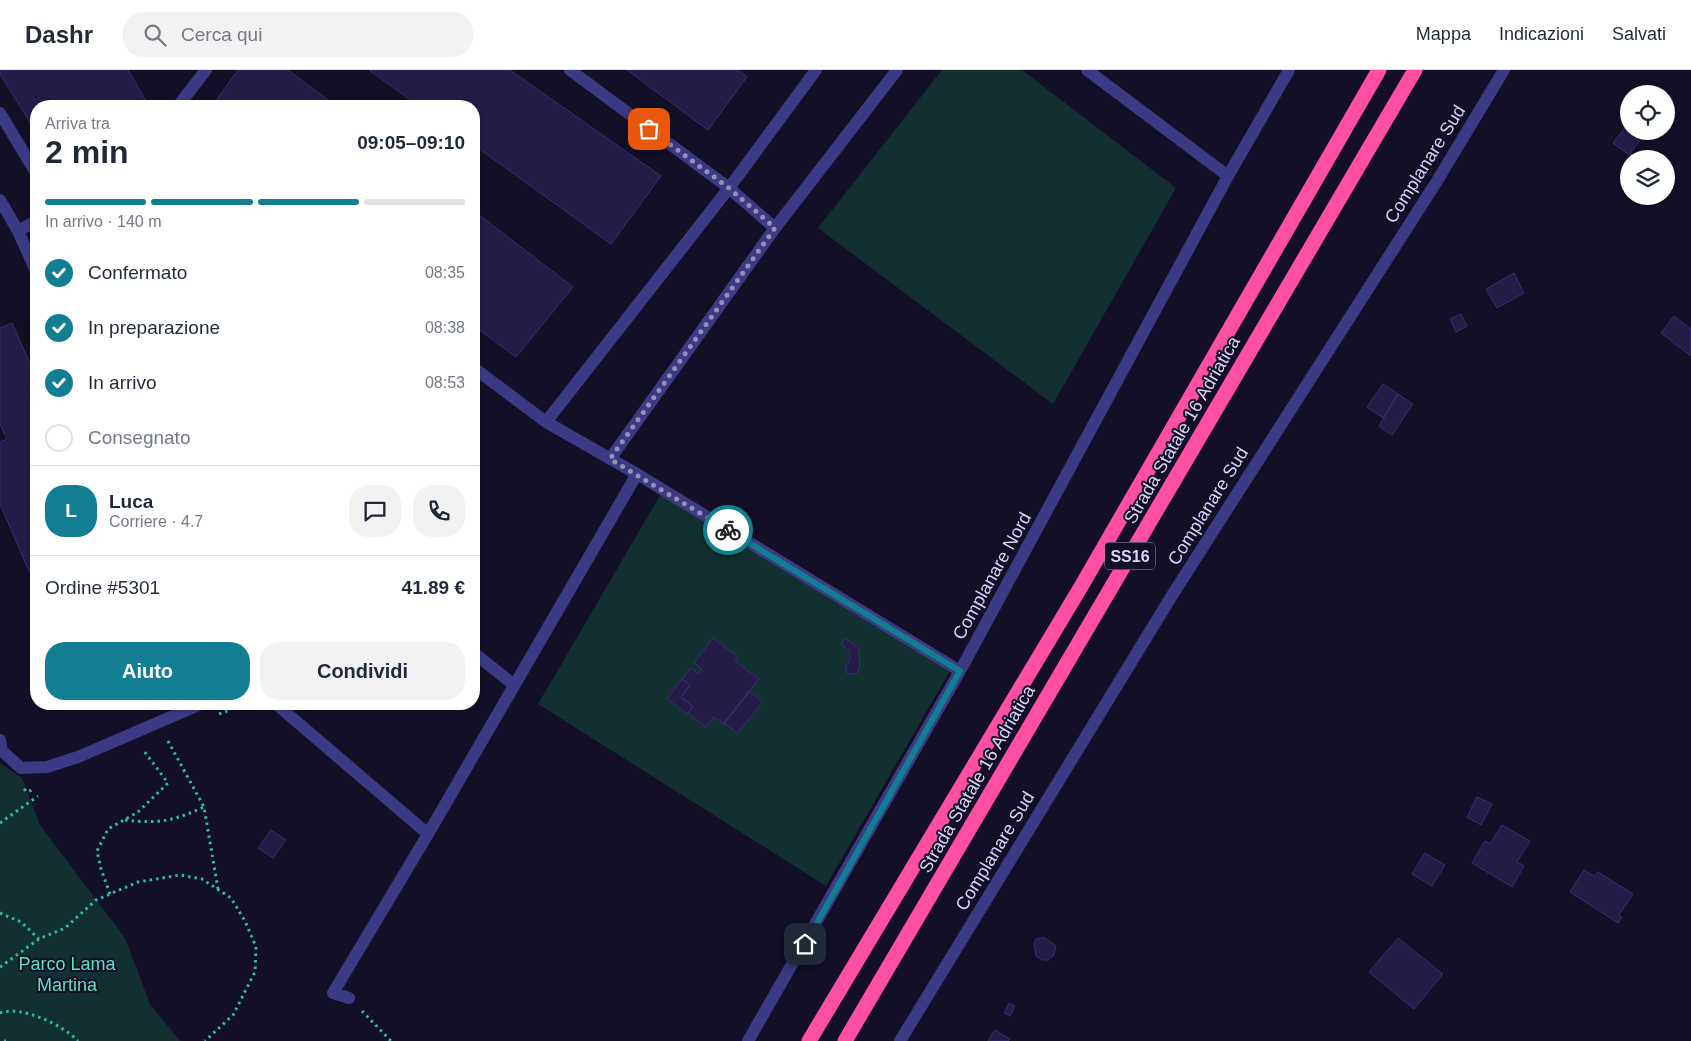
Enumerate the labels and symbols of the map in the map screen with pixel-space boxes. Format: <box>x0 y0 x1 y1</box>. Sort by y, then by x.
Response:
street label: Complanare Sud <box>1381 101 1469 227</box>
pin <box>628 108 670 150</box>
street label: Strada Statale 16 Adriatica <box>1120 332 1244 527</box>
street label: Complanare Sud <box>1164 443 1252 569</box>
courier <box>703 505 753 555</box>
street label: Complanare Nord <box>949 509 1035 643</box>
road number: SS16 <box>1105 542 1155 570</box>
street label: Strada Statale 16 Adriatica <box>915 681 1039 876</box>
street label: Complanare Sud <box>952 788 1038 914</box>
pin <box>784 923 826 965</box>
park label: Parco Lama Martina <box>18 954 117 995</box>

